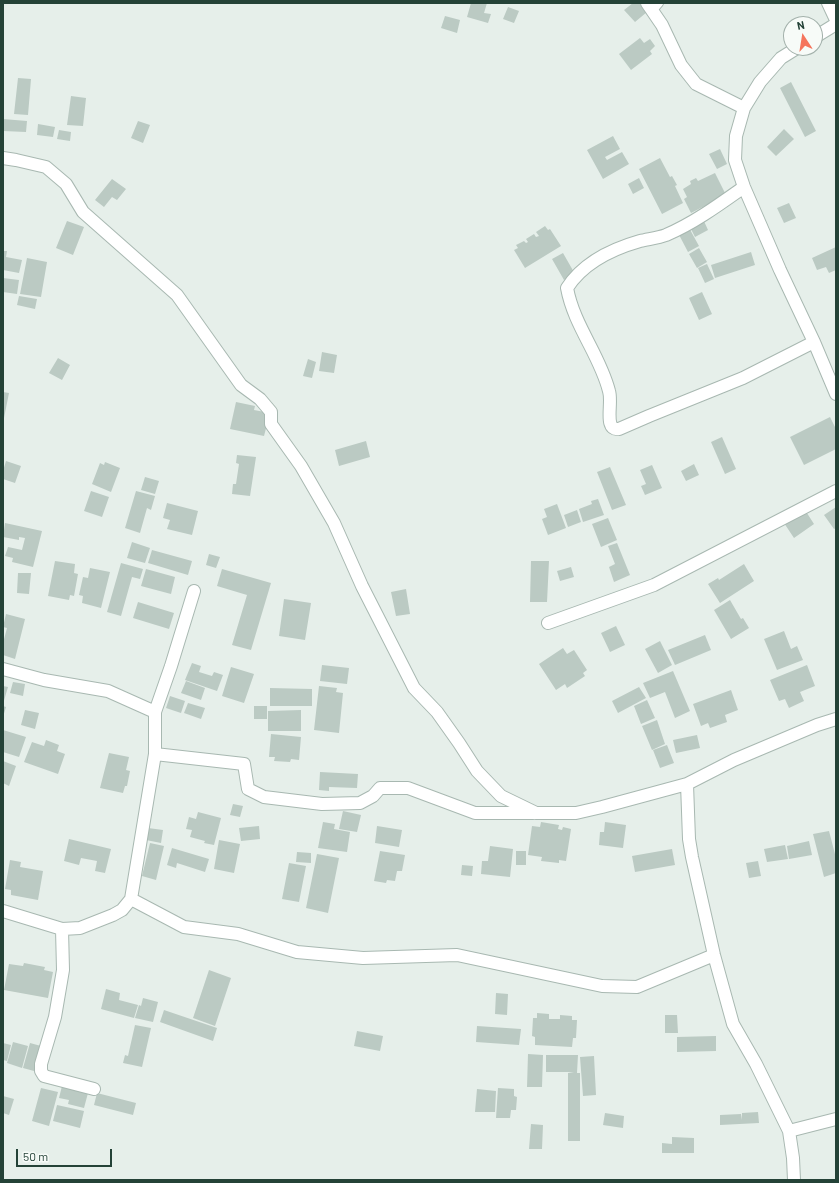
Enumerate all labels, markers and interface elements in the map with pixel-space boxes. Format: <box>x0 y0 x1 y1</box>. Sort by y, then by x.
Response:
north arrow <box>783 16 823 56</box>
text: N <box>796 18 806 32</box>
scale bar <box>18 1141 114 1167</box>
text: 50 m <box>23 1149 48 1163</box>

